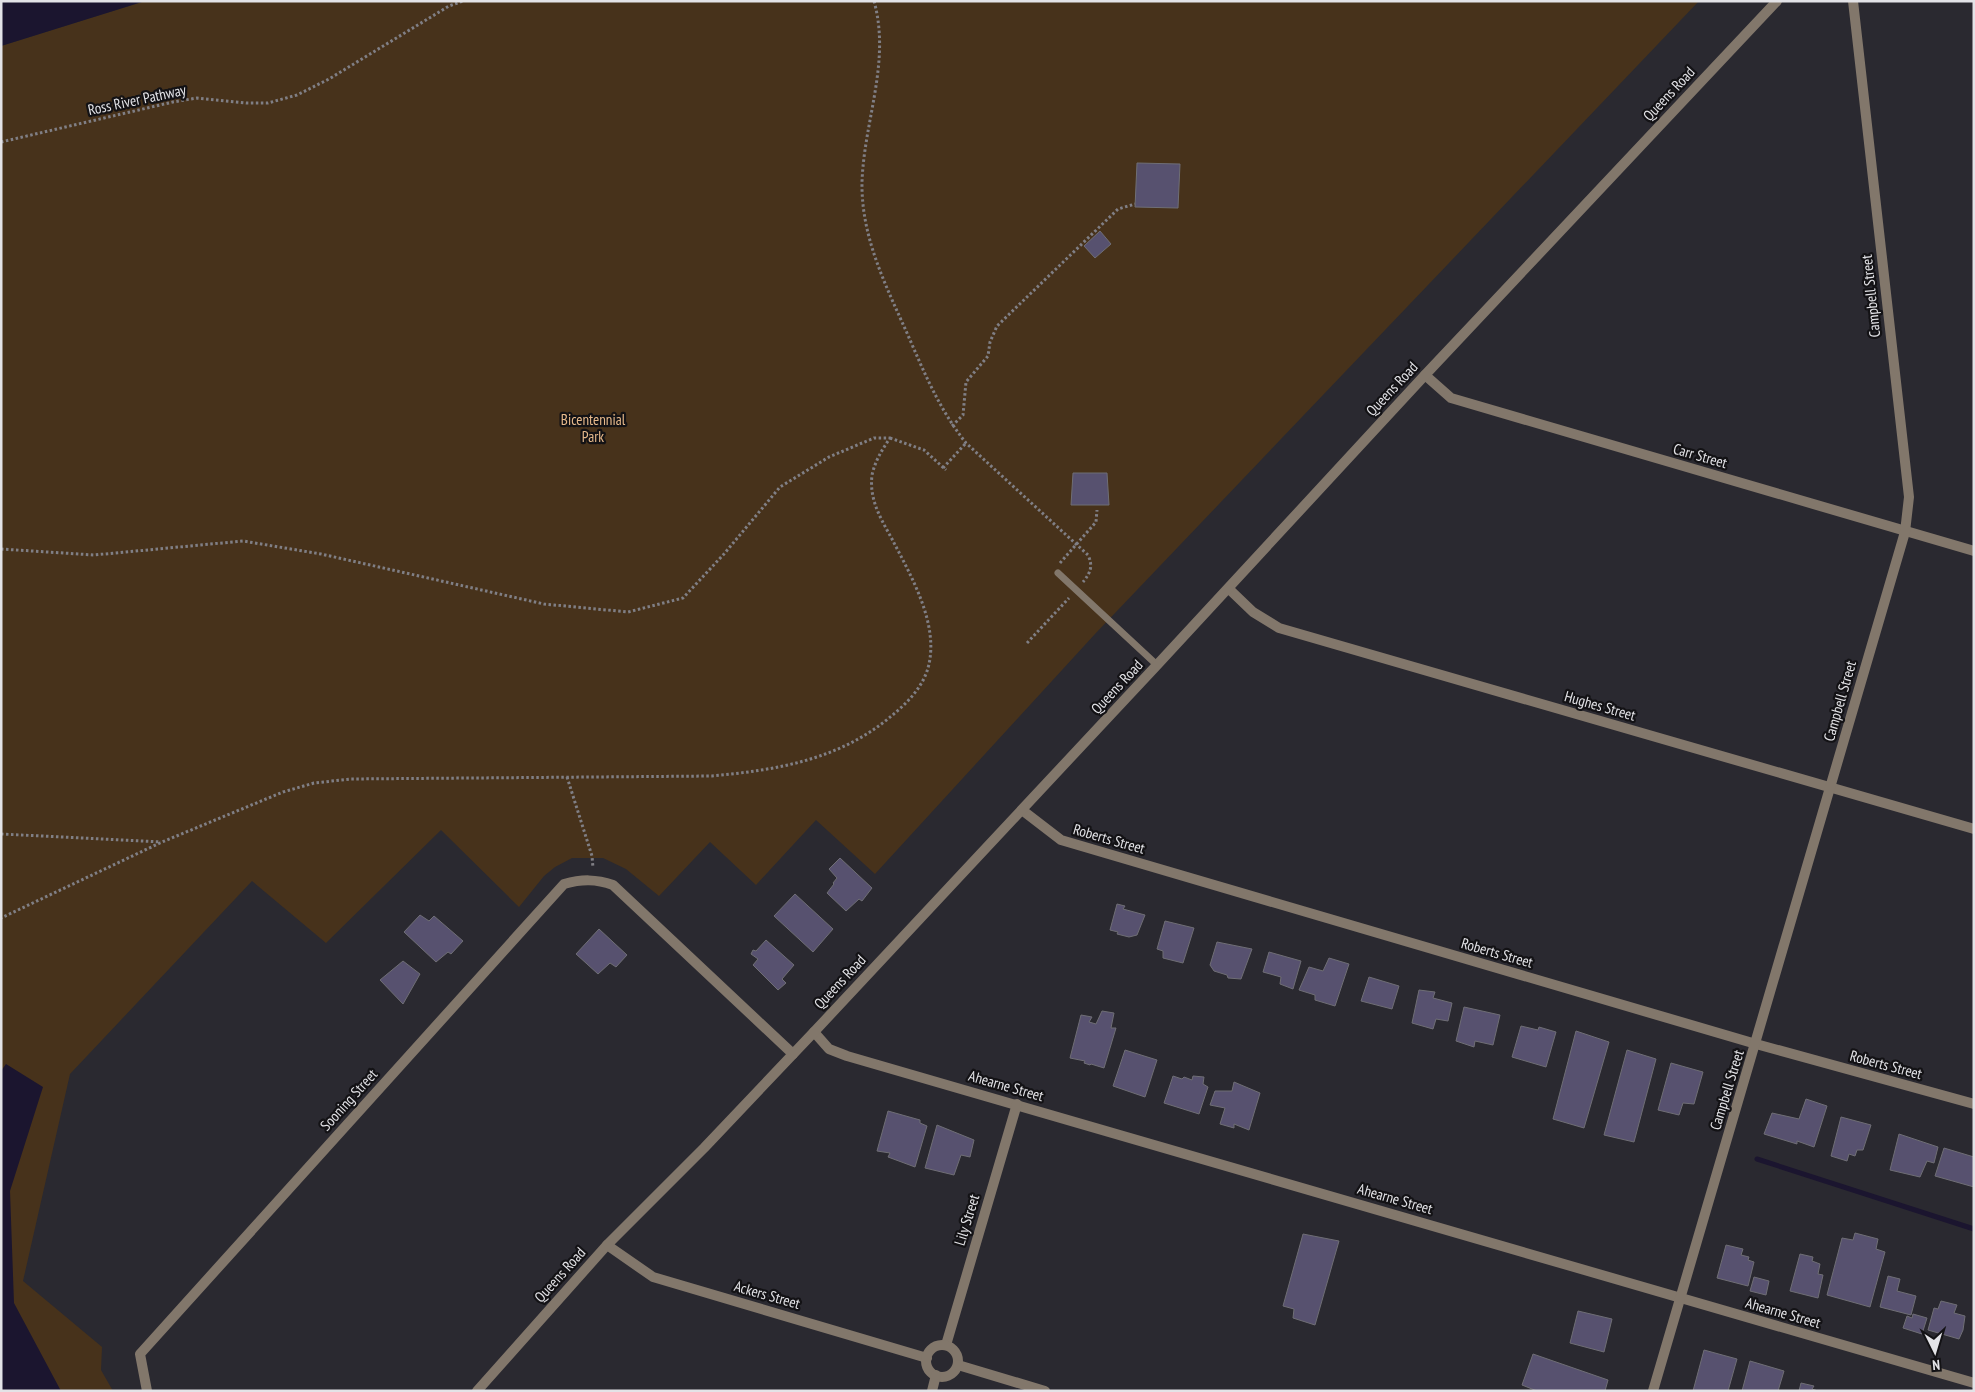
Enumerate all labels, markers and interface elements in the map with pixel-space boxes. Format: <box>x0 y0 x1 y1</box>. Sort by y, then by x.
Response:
street label: Queens Road <box>1639 63 1699 125</box>
street label: Ross River Pathway <box>86 80 188 119</box>
street label: Campbell Street <box>1857 254 1884 338</box>
street label: Queens Road <box>1362 358 1422 420</box>
park label: Bicentennial Park <box>561 410 626 446</box>
street label: Carr Street <box>1671 439 1729 472</box>
street label: Queens Road <box>1087 656 1147 718</box>
street label: Campbell Street <box>1819 658 1860 743</box>
street label: Hughes Street <box>1562 686 1638 725</box>
street label: Roberts Street <box>1071 819 1147 858</box>
street label: Roberts Street <box>1459 933 1535 972</box>
street label: Queens Road <box>810 951 870 1013</box>
street label: Roberts Street <box>1848 1046 1924 1083</box>
street label: Campbell Street <box>1705 1047 1748 1132</box>
street label: Sooning Street <box>316 1065 381 1134</box>
street label: Ahearne Street <box>967 1066 1046 1105</box>
street label: Ahearne Street <box>1356 1179 1435 1218</box>
street label: Lily Street <box>950 1192 983 1248</box>
street label: Queens Road <box>530 1243 589 1306</box>
street label: Ackers Street <box>732 1276 802 1313</box>
street label: Ahearne Street <box>1744 1293 1823 1332</box>
north arrow <box>1910 1327 1960 1377</box>
text: N <box>1932 1356 1941 1374</box>

